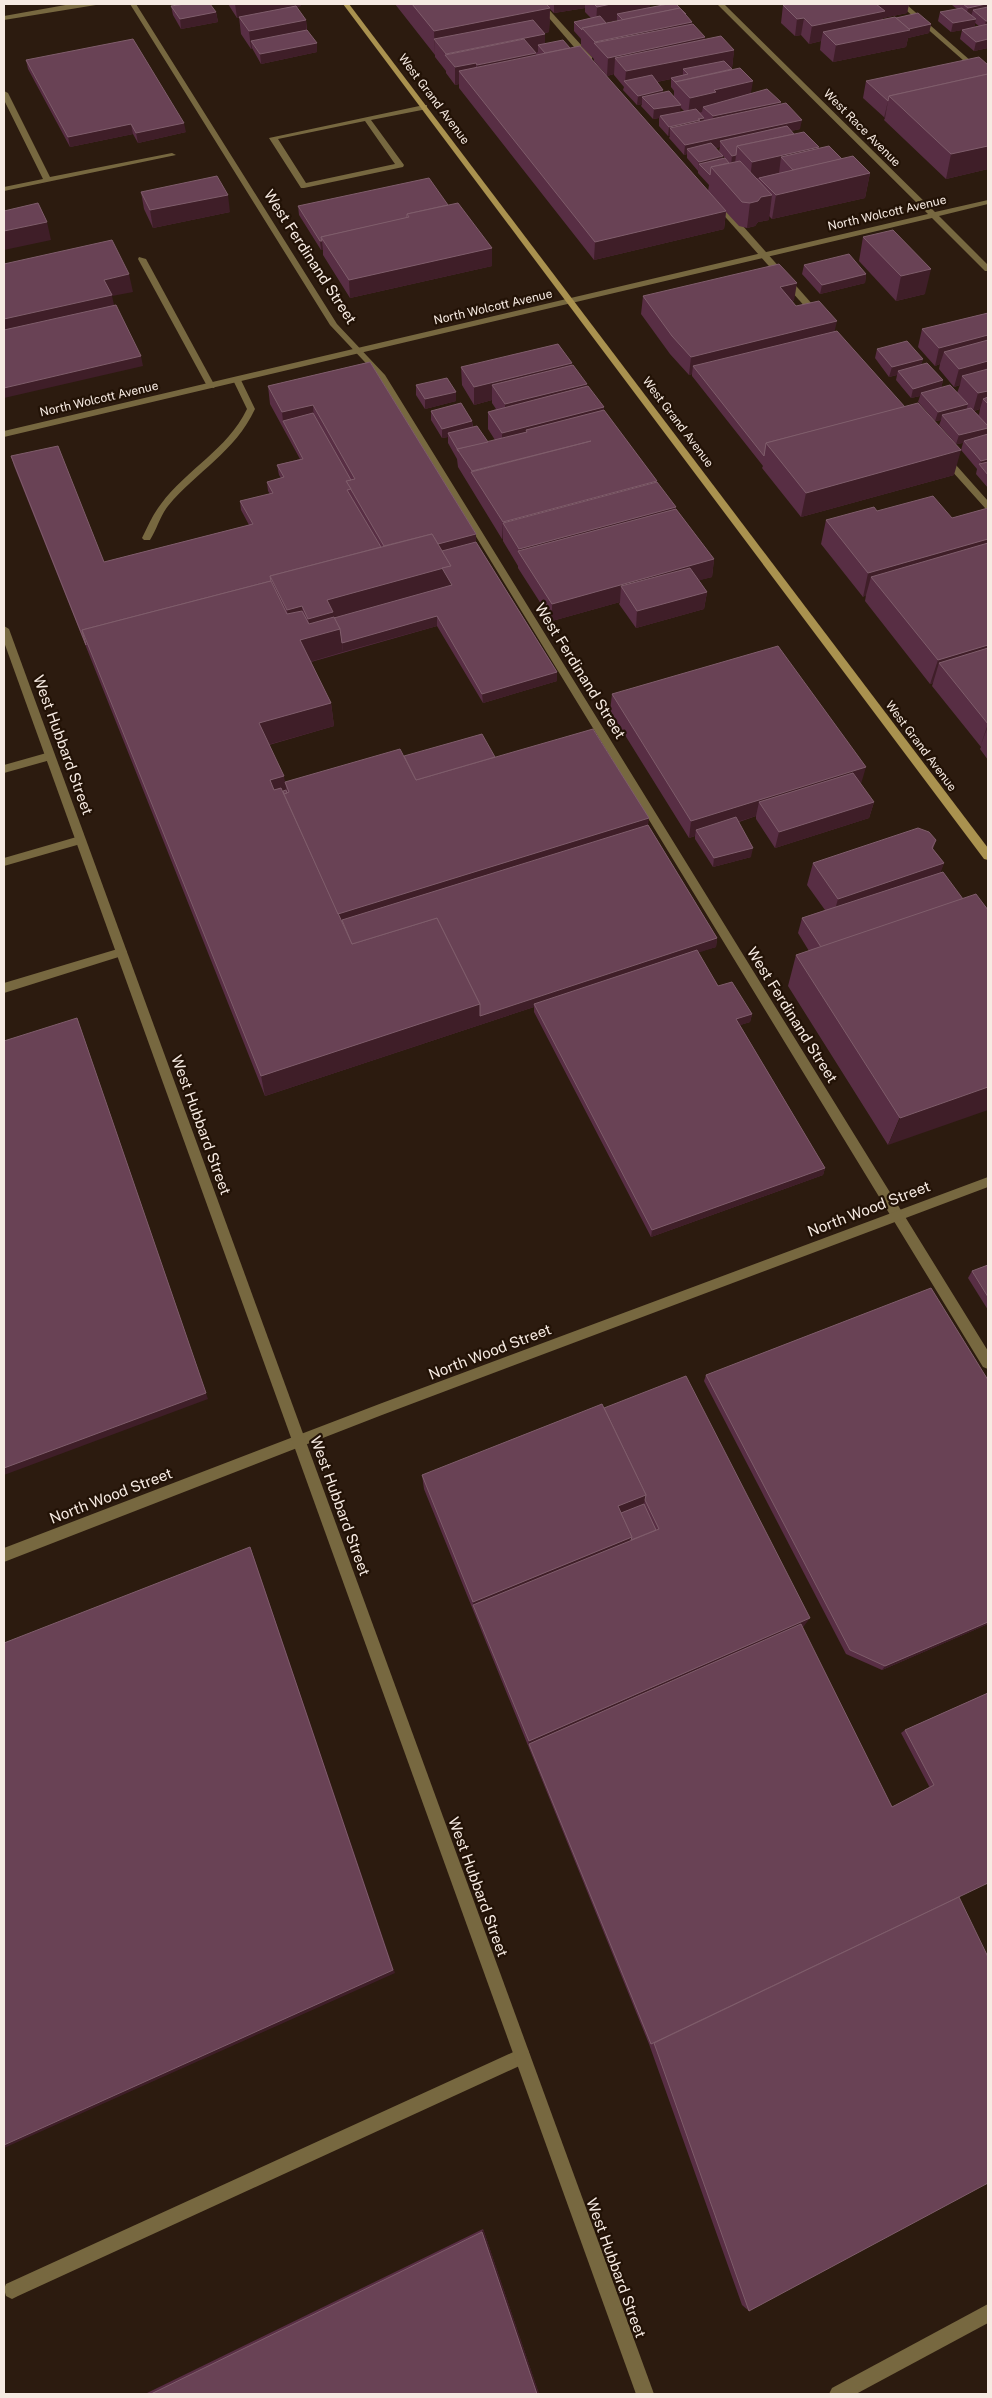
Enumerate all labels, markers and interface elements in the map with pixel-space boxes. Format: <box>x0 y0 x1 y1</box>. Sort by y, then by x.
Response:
street label: West Grand Avenue <box>396 51 473 147</box>
street label: West Race Avenue <box>821 87 904 170</box>
street label: West Ferdinand Street <box>261 186 360 327</box>
street label: North Wolcott Avenue <box>826 192 948 233</box>
street label: North Wolcott Avenue <box>432 286 554 327</box>
street label: West Grand Avenue <box>640 374 717 470</box>
street label: North Wolcott Avenue <box>38 378 160 419</box>
street label: West Ferdinand Street <box>532 600 629 742</box>
street label: West Hubbard Street <box>30 673 97 817</box>
street label: West Grand Avenue <box>883 698 960 794</box>
street label: West Ferdinand Street <box>744 944 841 1086</box>
street label: West Hubbard Street <box>168 1053 235 1197</box>
street label: North Wood Street <box>805 1177 933 1240</box>
street label: North Wood Street <box>426 1320 554 1383</box>
street label: West Hubbard Street <box>307 1434 374 1578</box>
street label: North Wood Street <box>47 1464 175 1527</box>
street label: West Hubbard Street <box>445 1815 512 1959</box>
street label: West Hubbard Street <box>583 2196 650 2340</box>

